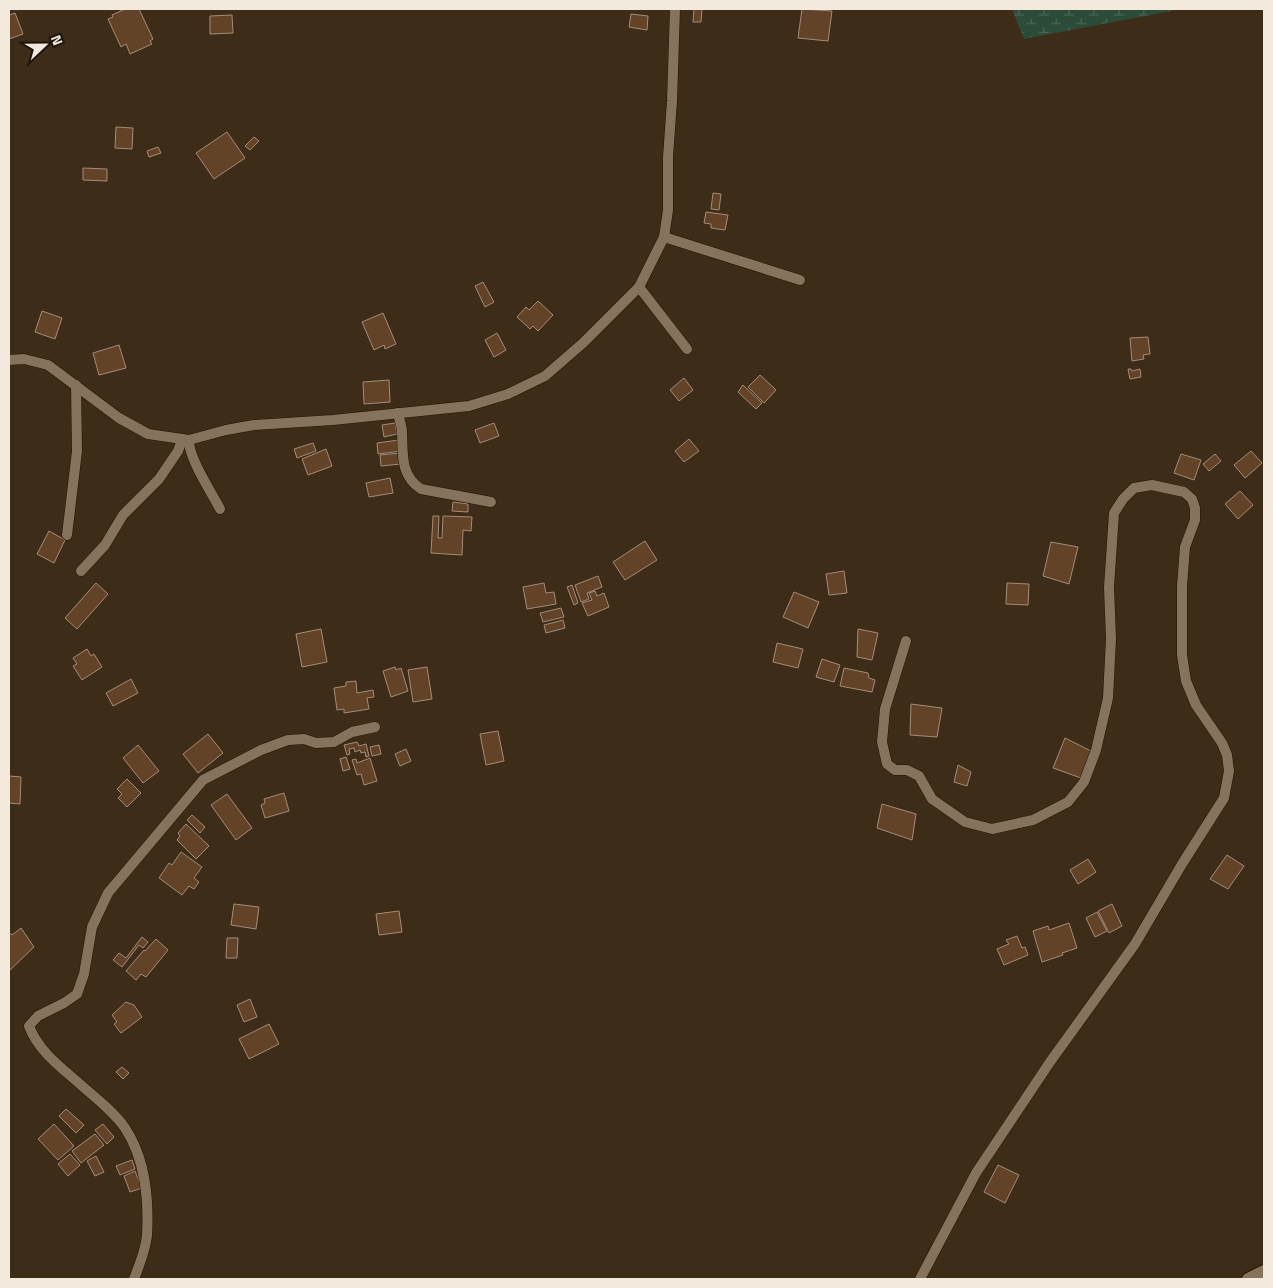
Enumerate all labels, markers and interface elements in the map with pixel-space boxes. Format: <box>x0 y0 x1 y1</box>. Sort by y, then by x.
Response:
north arrow <box>20 20 70 70</box>
text: N <box>46 32 69 48</box>

